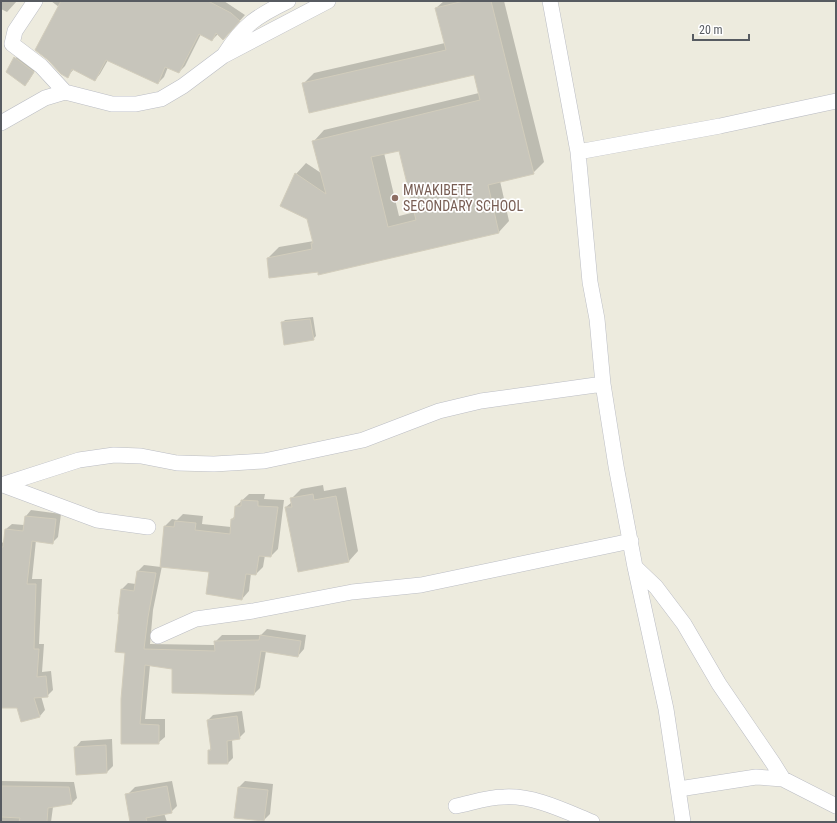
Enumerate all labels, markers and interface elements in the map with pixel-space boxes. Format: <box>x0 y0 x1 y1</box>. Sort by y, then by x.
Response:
scale bar <box>693 16 749 42</box>
text: 20 m <box>699 23 723 37</box>
place label: MWAKIBETE SECONDARY SCHOOL <box>403 182 524 214</box>
marker: MWAKIBETE SECONDARY SCHOOL <box>390 193 400 203</box>

